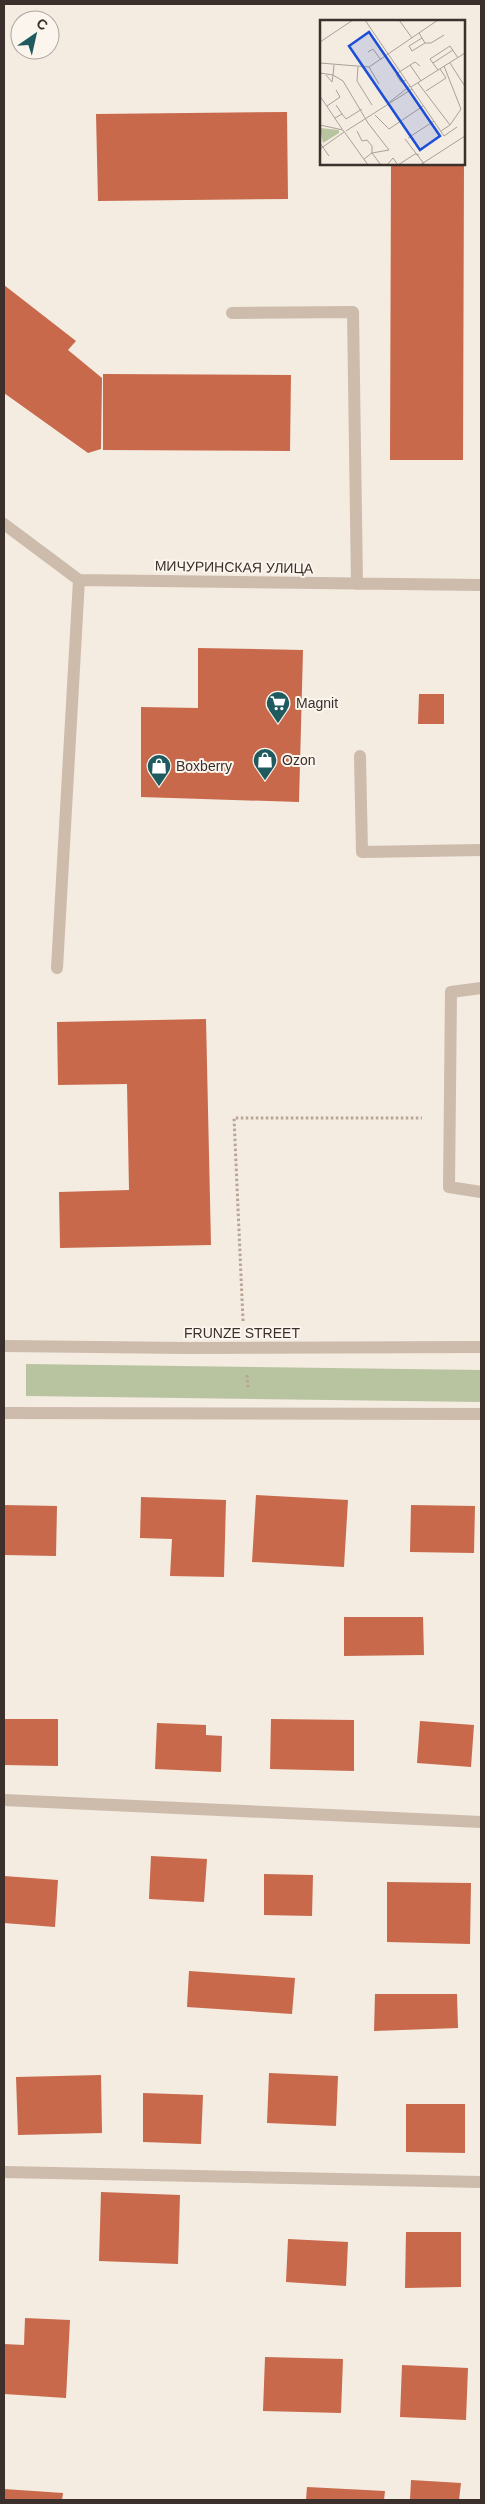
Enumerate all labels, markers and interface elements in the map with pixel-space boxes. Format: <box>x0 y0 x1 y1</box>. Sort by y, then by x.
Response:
north arrow <box>10 10 60 60</box>
text: С <box>34 15 51 34</box>
inset map <box>320 20 465 165</box>
street label: МИЧУРИНСКАЯ УЛИЦА <box>155 558 314 576</box>
supermarket icon: Magnit <box>265 690 291 724</box>
place label: Magnit <box>296 695 338 711</box>
shop icon: Ozon <box>252 747 278 781</box>
place label: Ozon <box>282 752 315 768</box>
shop icon: Boxberry <box>146 753 172 787</box>
place label: Boxberry <box>176 758 232 774</box>
street label: FRUNZE STREET <box>184 1325 300 1341</box>

